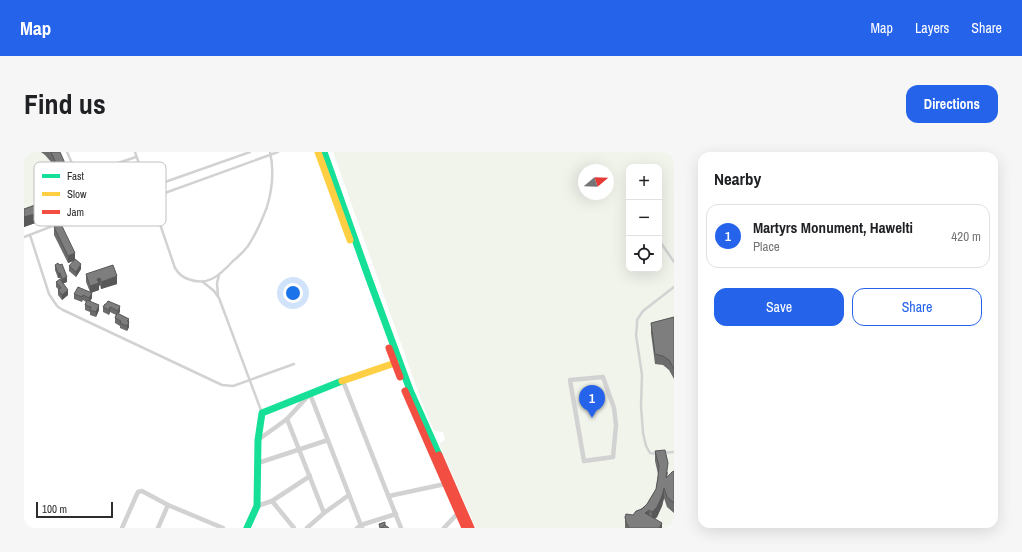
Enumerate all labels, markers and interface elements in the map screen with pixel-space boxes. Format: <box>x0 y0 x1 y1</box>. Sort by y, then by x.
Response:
text: Map <box>20 15 51 41</box>
text: Map <box>871 19 893 37</box>
text: Layers <box>915 19 949 37</box>
text: Share <box>971 19 1002 37</box>
text: Find us <box>24 85 106 123</box>
button: Directions <box>906 85 998 123</box>
legend <box>34 162 166 226</box>
north arrow <box>578 164 614 200</box>
map controls <box>626 164 662 272</box>
button: + <box>626 164 662 200</box>
text: Nearby <box>714 167 761 190</box>
text: Fast <box>67 169 85 183</box>
text: Slow <box>67 187 87 201</box>
button: − <box>626 200 662 236</box>
text: Jam <box>67 205 84 219</box>
text: Martyrs Monument, Hawelti <box>753 217 913 238</box>
text: 1 <box>725 228 731 245</box>
text: 420 m <box>951 228 981 245</box>
button: locate <box>626 236 662 272</box>
text: Place <box>753 238 780 255</box>
your location <box>283 283 303 303</box>
button: Save <box>714 288 844 326</box>
button: Share <box>852 288 982 326</box>
pin: 1 <box>579 385 605 418</box>
scale bar <box>36 500 113 519</box>
text: 100 m <box>42 502 67 516</box>

